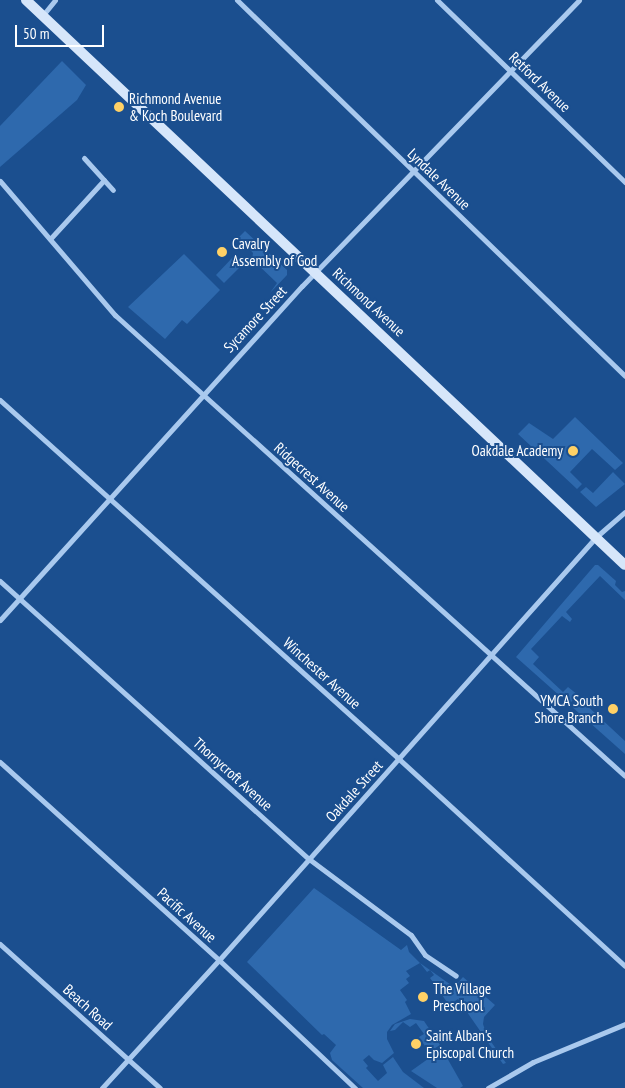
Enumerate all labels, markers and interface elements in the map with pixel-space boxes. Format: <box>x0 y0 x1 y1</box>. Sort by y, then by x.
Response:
scale bar <box>18 15 106 47</box>
text: 50 m <box>23 24 49 43</box>
street label: Retford Avenue <box>505 48 575 116</box>
place label: Richmond Avenue & Koch Boulevard <box>129 89 222 124</box>
marker: Richmond Avenue & Koch Boulevard <box>113 101 125 113</box>
street label: Lyndale Avenue <box>404 145 474 213</box>
place label: Cavalry Assembly of God <box>232 234 318 269</box>
marker: Cavalry Assembly of God <box>216 246 228 258</box>
street label: Richmond Avenue <box>329 264 409 340</box>
street label: Sycamore Street <box>220 282 290 356</box>
street label: Ridgecrest Avenue <box>271 438 353 516</box>
place label: Oakdale Academy <box>471 442 563 460</box>
marker: Oakdale Academy <box>567 445 579 457</box>
street label: Winchester Avenue <box>279 633 365 713</box>
place label: YMCA South Shore Branch <box>534 691 603 726</box>
marker: YMCA South Shore Branch <box>607 703 619 715</box>
street label: Thornycroft Avenue <box>190 734 276 814</box>
street label: Oakdale Street <box>322 757 386 825</box>
street label: Pacific Avenue <box>153 884 221 946</box>
place label: The Village Preschool <box>433 979 492 1014</box>
street label: Beach Road <box>60 980 116 1034</box>
marker: The Village Preschool <box>417 991 429 1003</box>
place label: Saint Alban's Episcopal Church <box>426 1026 514 1061</box>
marker: Saint Alban's Episcopal Church <box>410 1038 422 1050</box>

